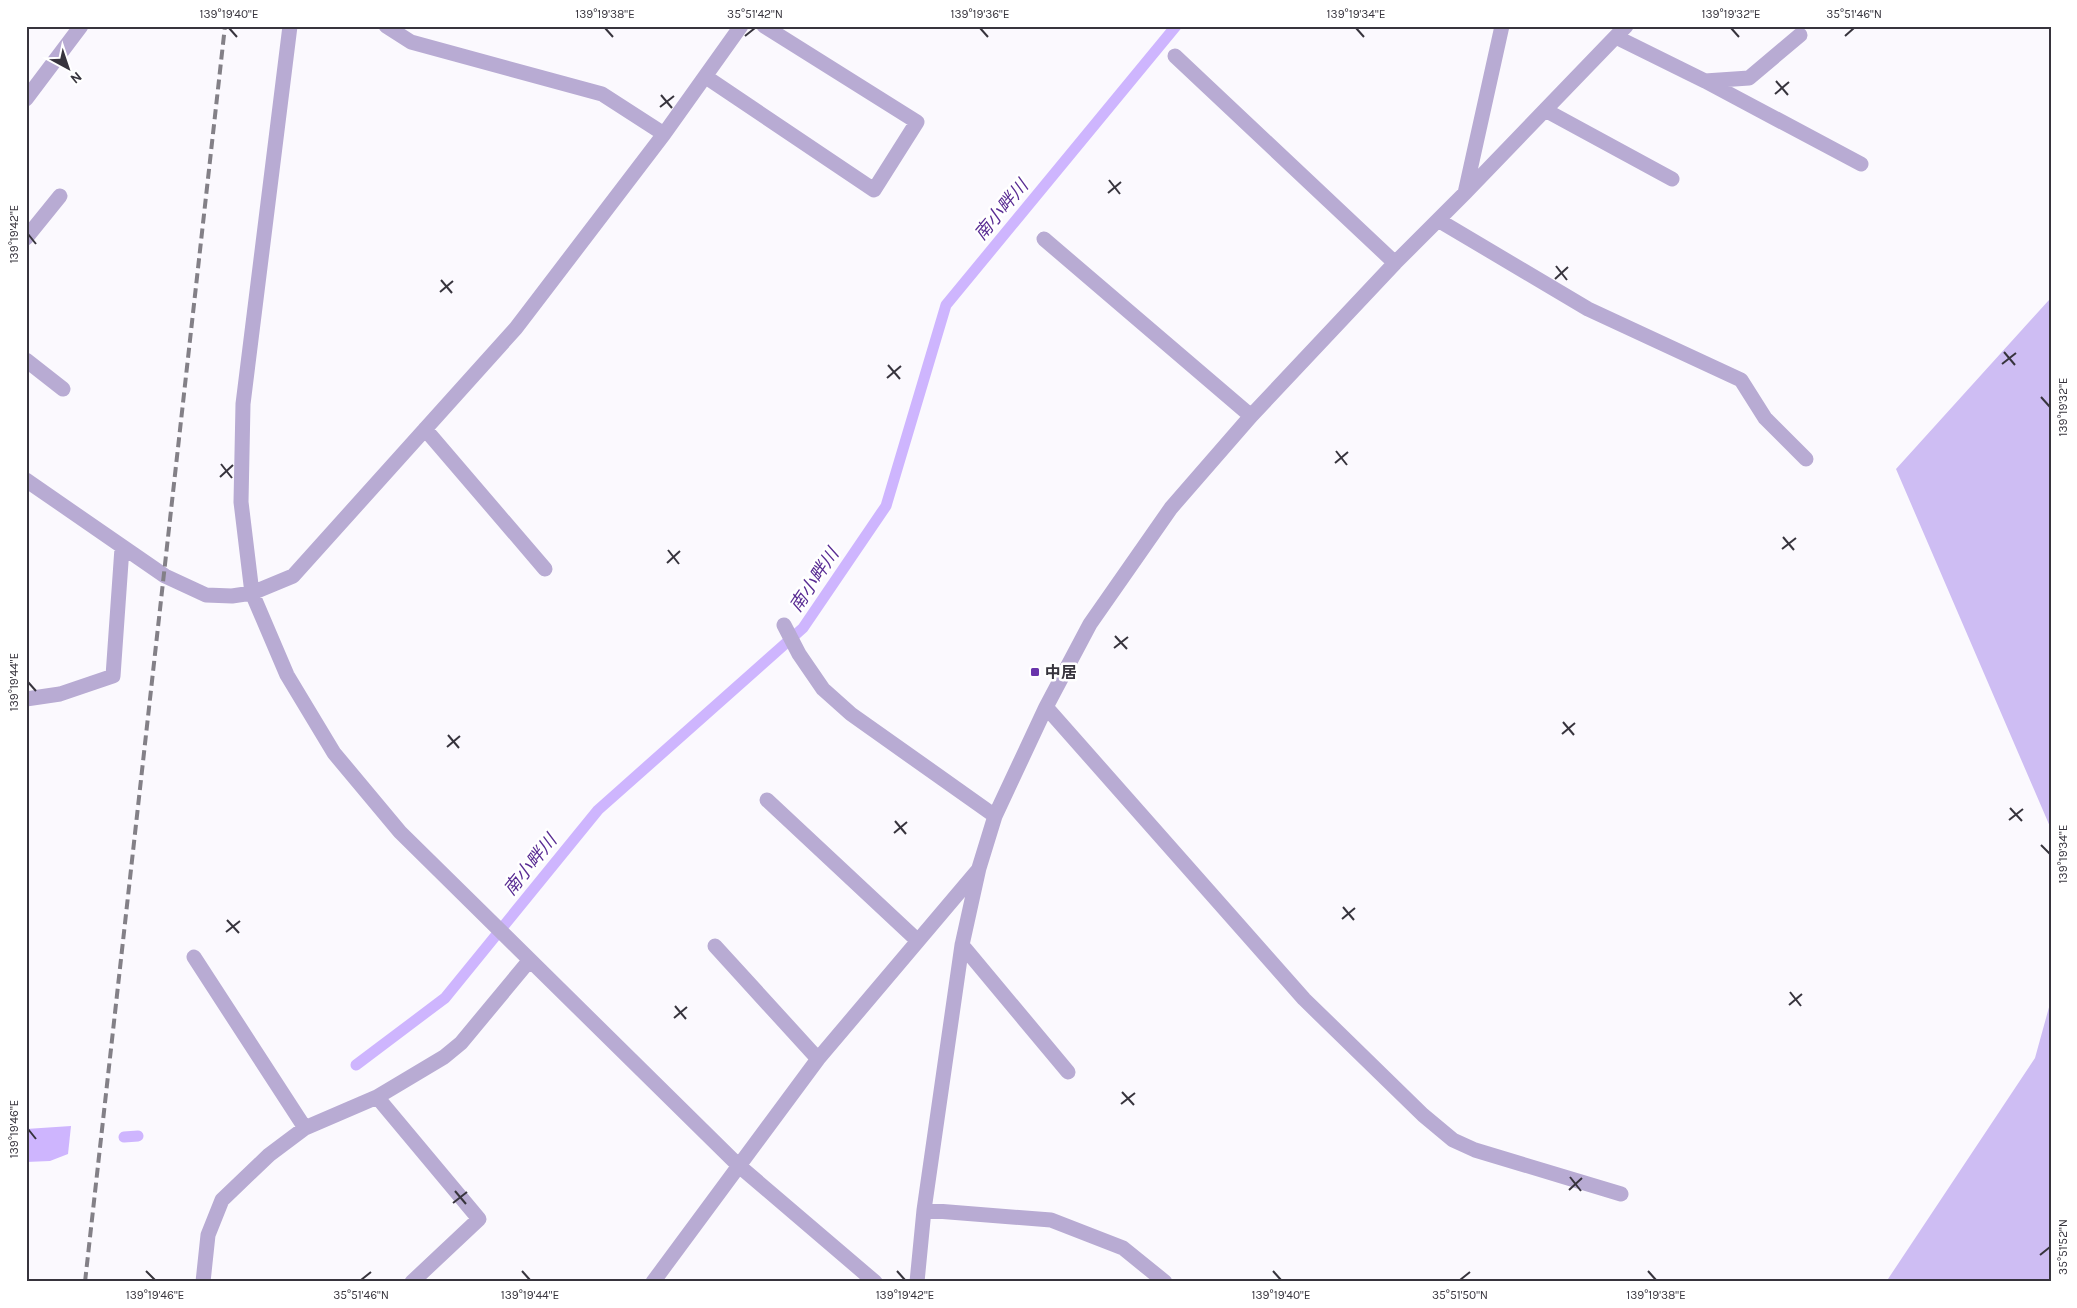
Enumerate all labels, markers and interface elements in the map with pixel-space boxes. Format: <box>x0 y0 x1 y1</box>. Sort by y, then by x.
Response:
text: 139°19'40"E <box>200 7 258 21</box>
text: 139°19'38"E <box>575 7 635 21</box>
text: 35°51'42"N <box>727 7 783 21</box>
text: 139°19'36"E <box>950 7 1010 21</box>
text: 139°19'34"E <box>1327 7 1385 21</box>
text: 139°19'32"E <box>1701 7 1761 21</box>
text: 35°51'46"N <box>1826 7 1882 21</box>
north arrow <box>42 42 92 92</box>
text: N <box>67 68 85 87</box>
water label: 南小畔川 <box>969 174 1034 245</box>
text: 139°19'42"E <box>7 205 21 263</box>
text: 139°19'32"E <box>2056 377 2070 437</box>
water label: 南小畔川 <box>785 542 844 616</box>
text: 139°19'44"E <box>7 653 21 711</box>
place label: 中居 <box>1045 663 1077 682</box>
marker: 中居 <box>1029 666 1041 678</box>
text: 139°19'34"E <box>2056 825 2070 883</box>
water label: 南小畔川 <box>499 829 562 900</box>
text: 139°19'46"E <box>7 1100 21 1158</box>
text: 35°51'52"N <box>2056 1219 2070 1275</box>
text: 139°19'46"E <box>126 1288 184 1302</box>
text: 35°51'46"N <box>333 1288 389 1302</box>
text: 139°19'44"E <box>501 1288 559 1302</box>
text: 139°19'42"E <box>876 1288 934 1302</box>
text: 139°19'40"E <box>1252 1288 1310 1302</box>
text: 35°51'50"N <box>1432 1288 1488 1302</box>
text: 139°19'38"E <box>1626 1288 1686 1302</box>

